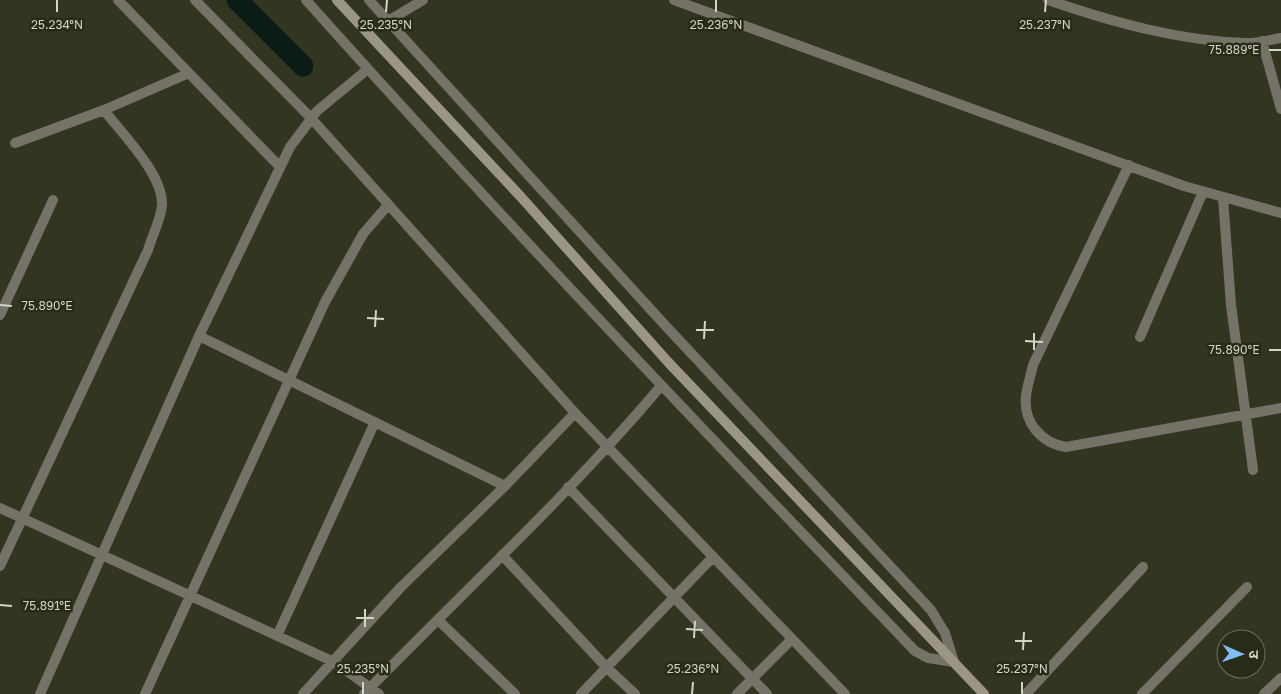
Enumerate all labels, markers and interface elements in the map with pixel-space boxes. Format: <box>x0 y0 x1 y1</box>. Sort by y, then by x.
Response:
text: 25.234°N <box>31 17 83 32</box>
text: 25.235°N <box>360 17 412 32</box>
text: 25.236°N <box>690 17 742 32</box>
text: 25.237°N <box>1019 17 1071 32</box>
text: 75.889°E <box>1209 42 1259 57</box>
text: 75.890°E <box>22 298 72 313</box>
text: 75.890°E <box>1209 342 1259 357</box>
text: 75.891°E <box>23 598 71 613</box>
north arrow <box>1216 629 1266 679</box>
text: उ <box>1246 650 1263 660</box>
text: 25.235°N <box>337 661 389 676</box>
text: 25.236°N <box>667 661 719 676</box>
text: 25.237°N <box>996 661 1048 676</box>

